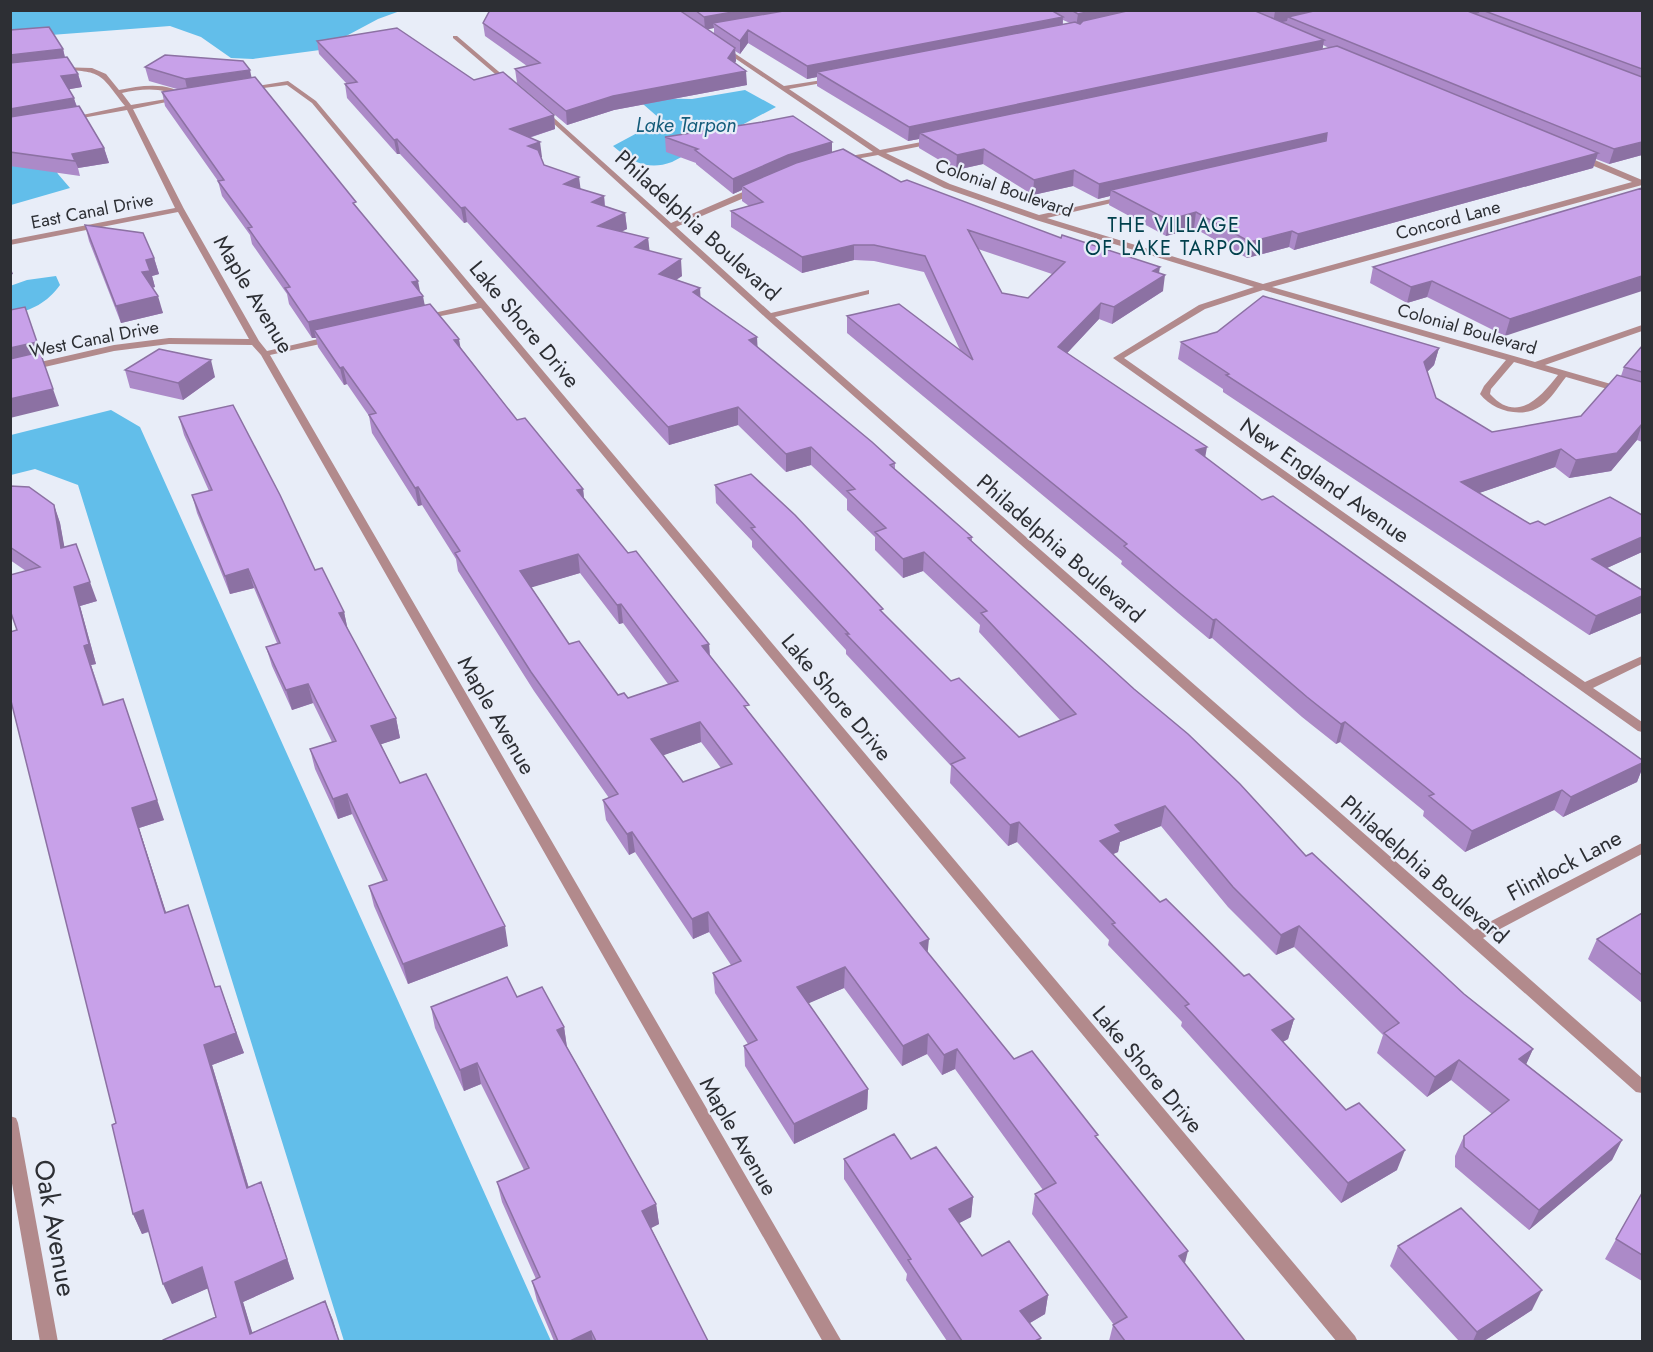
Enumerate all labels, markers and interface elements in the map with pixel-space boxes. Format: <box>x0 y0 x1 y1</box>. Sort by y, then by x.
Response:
water label: Lake Tarpon <box>636 111 736 140</box>
street label: Philadelphia Boulevard <box>608 142 788 308</box>
street label: Colonial Boulevard <box>932 152 1076 224</box>
street label: East Canal Drive <box>29 186 155 236</box>
street label: Concord Lane <box>1393 194 1503 246</box>
district label: THE VILLAGE OF LAKE TARPON <box>1085 211 1263 263</box>
street label: Maple Avenue <box>206 229 302 359</box>
street label: Lake Shore Drive <box>462 253 588 395</box>
street label: Colonial Boulevard <box>1394 297 1540 361</box>
street label: West Canal Drive <box>27 314 161 364</box>
street label: New England Avenue <box>1234 409 1416 551</box>
street label: Philadelphia Boulevard <box>970 466 1152 630</box>
street label: Lake Shore Drive <box>774 626 900 768</box>
street label: Maple Avenue <box>450 650 544 780</box>
street label: Philadelphia Boulevard <box>1334 787 1516 951</box>
street label: Flintlock Lane <box>1501 821 1627 909</box>
street label: Lake Shore Drive <box>1085 998 1211 1140</box>
street label: Maple Avenue <box>692 1071 786 1201</box>
street label: Oak Avenue <box>24 1156 87 1299</box>

